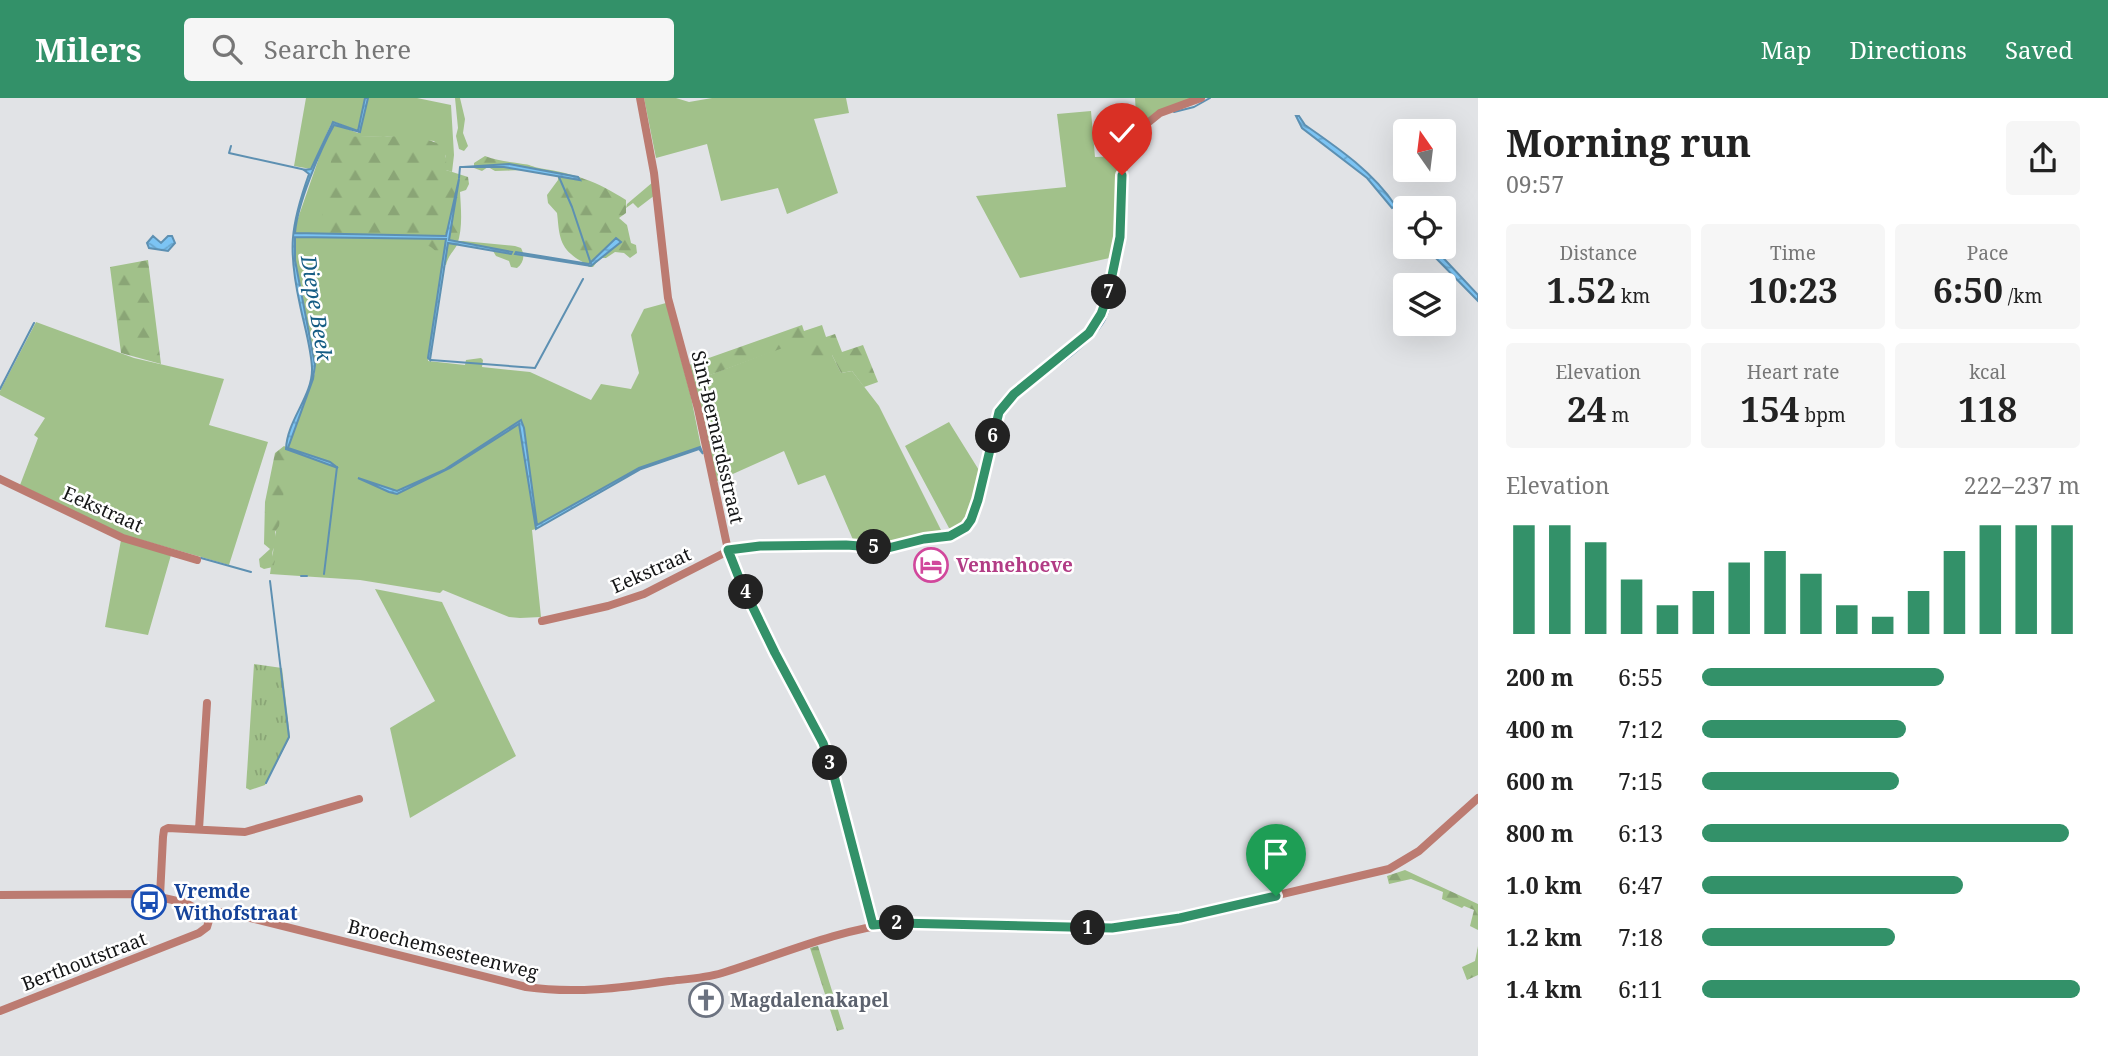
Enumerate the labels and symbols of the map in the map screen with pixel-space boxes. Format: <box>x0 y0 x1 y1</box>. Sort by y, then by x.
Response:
pin <box>1092 103 1152 175</box>
north arrow <box>1393 119 1456 182</box>
water label: Diepe Beek <box>295 252 339 364</box>
pin: 7 <box>1092 274 1126 310</box>
street label: Sint-Bernardsstraat <box>685 348 751 526</box>
pin: 6 <box>976 418 1010 454</box>
street label: Eekstraat <box>59 480 147 538</box>
pin: 5 <box>856 530 892 564</box>
street label: Eekstraat <box>607 541 695 599</box>
hotel icon: Vennehoeve <box>912 546 950 584</box>
place label: Vennehoeve <box>956 552 1073 578</box>
pin: 4 <box>728 574 764 610</box>
pin: 3 <box>812 746 848 780</box>
pin <box>1246 824 1306 896</box>
place label: Vremde Withofstraat <box>174 878 298 926</box>
bus stop icon: Vremde Withofstraat <box>130 883 168 921</box>
pin: 2 <box>880 906 914 940</box>
pin: 1 <box>1070 910 1106 946</box>
street label: Broechemsesteenweg <box>345 913 541 985</box>
street label: Berthoutstraat <box>18 925 151 997</box>
church icon: Magdalenakapel <box>687 981 725 1019</box>
place label: Magdalenakapel <box>730 987 889 1013</box>

